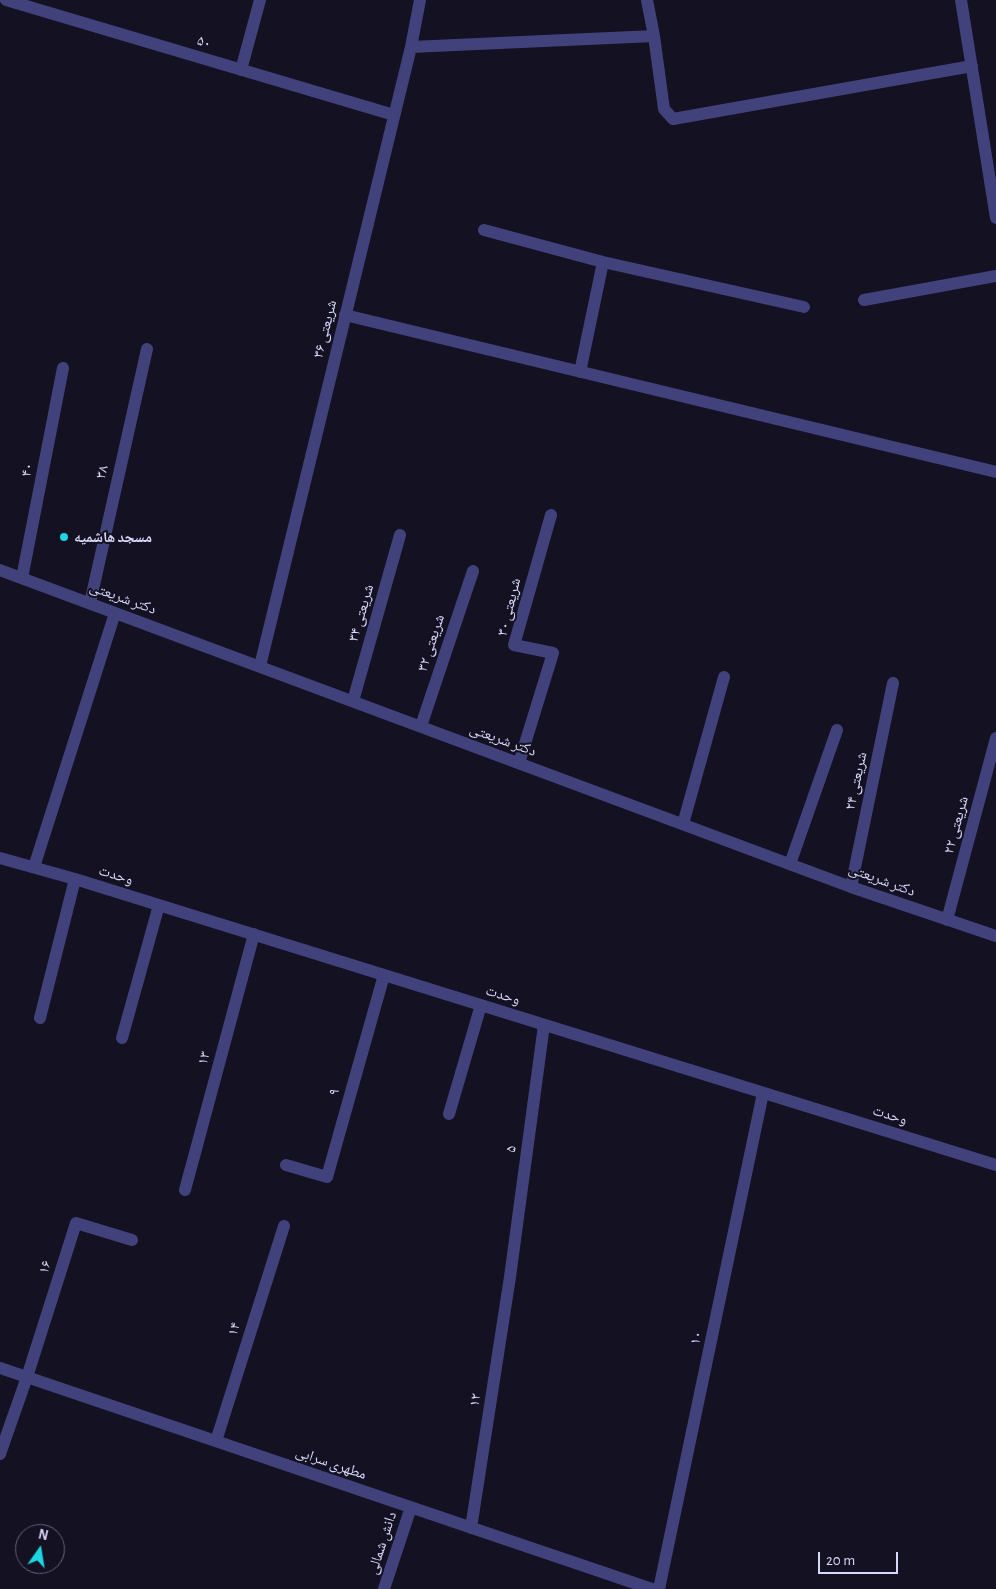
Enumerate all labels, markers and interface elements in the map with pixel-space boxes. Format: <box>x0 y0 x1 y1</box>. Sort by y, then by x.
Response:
street label: ۵۰ <box>195 31 213 53</box>
street label: شریعتی ۳۶ <box>309 298 341 360</box>
street label: ۴۰ <box>17 462 37 478</box>
street label: ۳۸ <box>92 463 112 481</box>
place label: مسجد هاشمیه <box>74 528 152 546</box>
marker: مسجد هاشمیه <box>58 531 70 543</box>
street label: شریعتی ۳۰ <box>493 576 525 638</box>
street label: دکتر شریعتی <box>87 578 159 618</box>
street label: شریعتی ۳۴ <box>344 582 378 644</box>
street label: شریعتی ۳۲ <box>413 612 449 674</box>
street label: دکتر شریعتی <box>467 720 539 760</box>
street label: شریعتی ۲۴ <box>841 750 871 812</box>
street label: شریعتی ۲۲ <box>940 794 972 856</box>
street label: دکتر شریعتی <box>846 860 918 900</box>
street label: وحدت <box>97 861 135 889</box>
street label: وحدت <box>484 981 522 1009</box>
street label: ۱۳ <box>194 1049 214 1067</box>
street label: ۹ <box>324 1086 344 1098</box>
street label: وحدت <box>871 1101 909 1129</box>
street label: ۵ <box>502 1144 520 1154</box>
street label: ۱۶ <box>34 1258 56 1276</box>
street label: ۱۴ <box>223 1320 245 1338</box>
street label: ۱۰ <box>686 1330 706 1346</box>
street label: ۱۲ <box>465 1392 485 1408</box>
street label: مطهری سرابی <box>293 1442 369 1484</box>
street label: دانش شمالی <box>363 1509 401 1577</box>
north arrow <box>15 1524 65 1574</box>
text: N <box>37 1527 49 1543</box>
scale bar <box>821 1542 901 1574</box>
text: 20 m <box>826 1553 855 1568</box>

